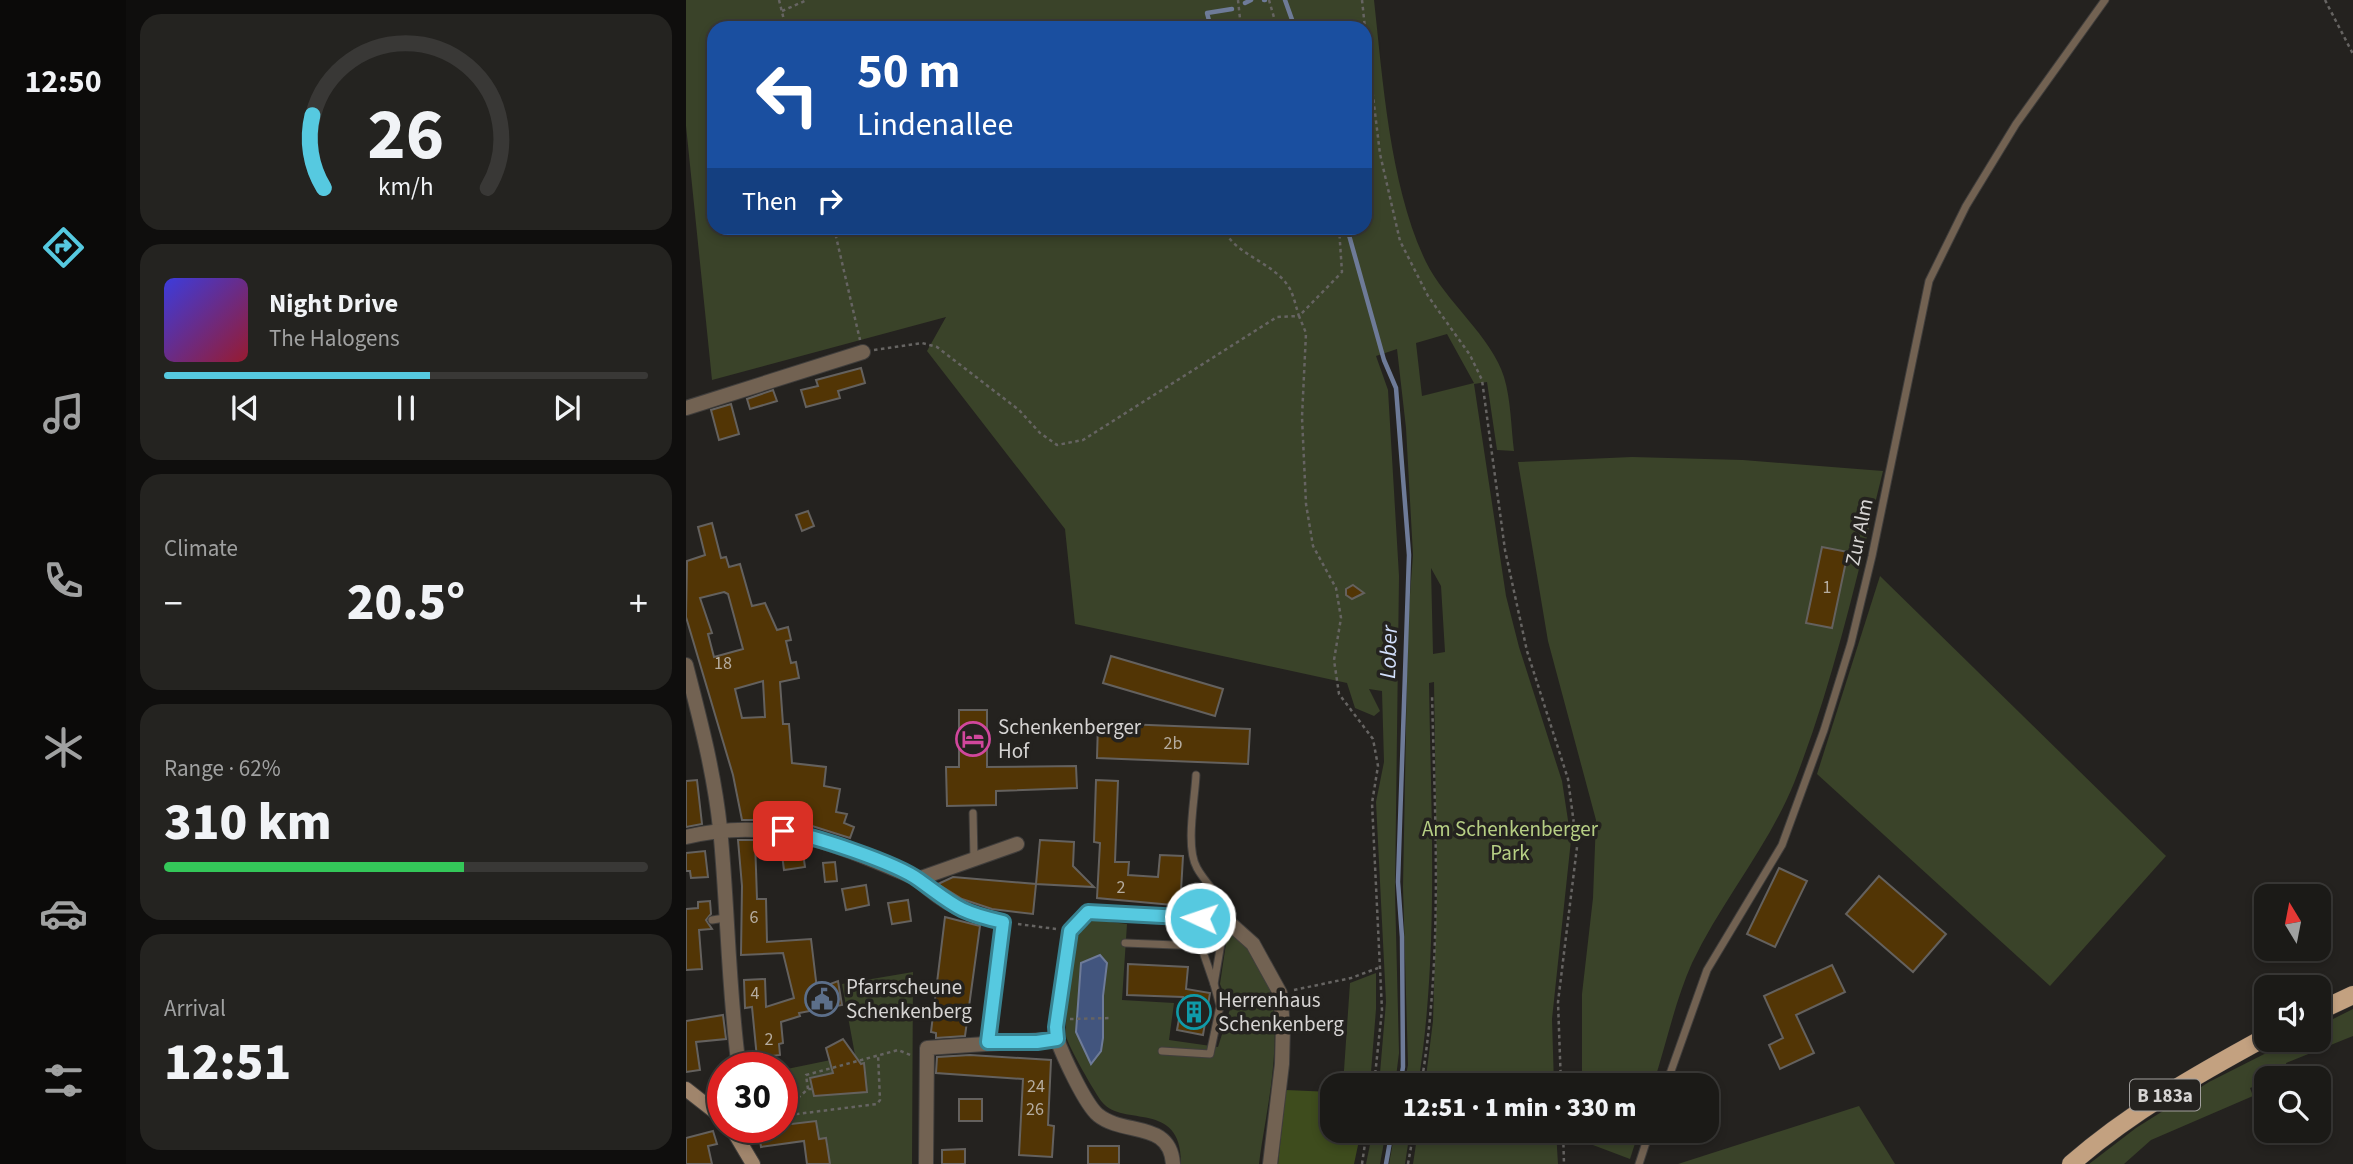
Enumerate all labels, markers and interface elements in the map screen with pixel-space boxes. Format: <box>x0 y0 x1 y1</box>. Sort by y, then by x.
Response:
text: 50 m <box>857 37 961 107</box>
icon: left <box>742 49 833 140</box>
text: 12:50 <box>24 59 102 105</box>
text: 26 <box>368 83 444 187</box>
text: Lindenallee <box>857 102 1013 148</box>
text: km/h <box>378 169 434 205</box>
icon: right <box>811 182 849 220</box>
text: Then <box>742 183 797 220</box>
icon: directions <box>39 223 88 272</box>
text: Night Drive <box>269 285 398 322</box>
text: The Halogens <box>269 322 400 355</box>
icon: music <box>39 389 88 438</box>
icon: previous <box>226 389 264 427</box>
icon: pause <box>387 389 425 427</box>
icon: next <box>548 389 586 427</box>
street label: Zur Alm <box>1837 496 1881 568</box>
text: Climate <box>164 532 238 565</box>
icon: phone <box>39 556 88 605</box>
text: 20.5° <box>347 566 465 640</box>
house number: 1 <box>1823 575 1831 600</box>
text: − <box>164 577 183 631</box>
text: + <box>629 577 648 631</box>
water label: Lober <box>1371 624 1406 679</box>
house number: 18 <box>714 651 732 676</box>
place label: Schenkenberger Hof <box>998 712 1142 766</box>
hotel icon: Schenkenberger Hof <box>954 720 992 758</box>
icon: climate <box>39 723 88 772</box>
house number: 2b <box>1164 731 1182 756</box>
text: Range · 62% <box>164 752 281 785</box>
text: 310 km <box>164 786 332 860</box>
pin <box>753 801 813 861</box>
icon: arrive <box>764 812 802 850</box>
park label: Am Schenkenberger Park <box>1422 814 1599 868</box>
house number: 2 <box>1117 875 1126 900</box>
position arrow <box>1163 881 1237 955</box>
north arrow <box>2254 884 2331 961</box>
map controls <box>2254 884 2331 1143</box>
icon: car <box>39 889 88 938</box>
house number: 6 <box>750 905 759 930</box>
place label: Pfarrscheune Schenkenberg <box>846 972 972 1026</box>
button: sound <box>2254 975 2331 1052</box>
public building icon: Pfarrscheune Schenkenberg <box>803 980 841 1018</box>
house number: 4 <box>751 981 760 1006</box>
place label: Herrenhaus Schenkenberg <box>1218 985 1344 1039</box>
text: Arrival <box>164 992 226 1025</box>
building icon: Herrenhaus Schenkenberg <box>1175 993 1213 1031</box>
text: 12:51 <box>164 1026 291 1100</box>
house number: 2 <box>765 1027 774 1052</box>
speed limit sign: 30 <box>707 1052 798 1143</box>
icon: filters <box>39 1056 88 1105</box>
button: search <box>2254 1066 2331 1143</box>
house number: 24 <box>1027 1074 1045 1099</box>
road number: B 183a <box>2130 1079 2200 1110</box>
text: 12:51 · 1 min · 330 m <box>1403 1089 1636 1126</box>
house number: 26 <box>1026 1097 1044 1122</box>

